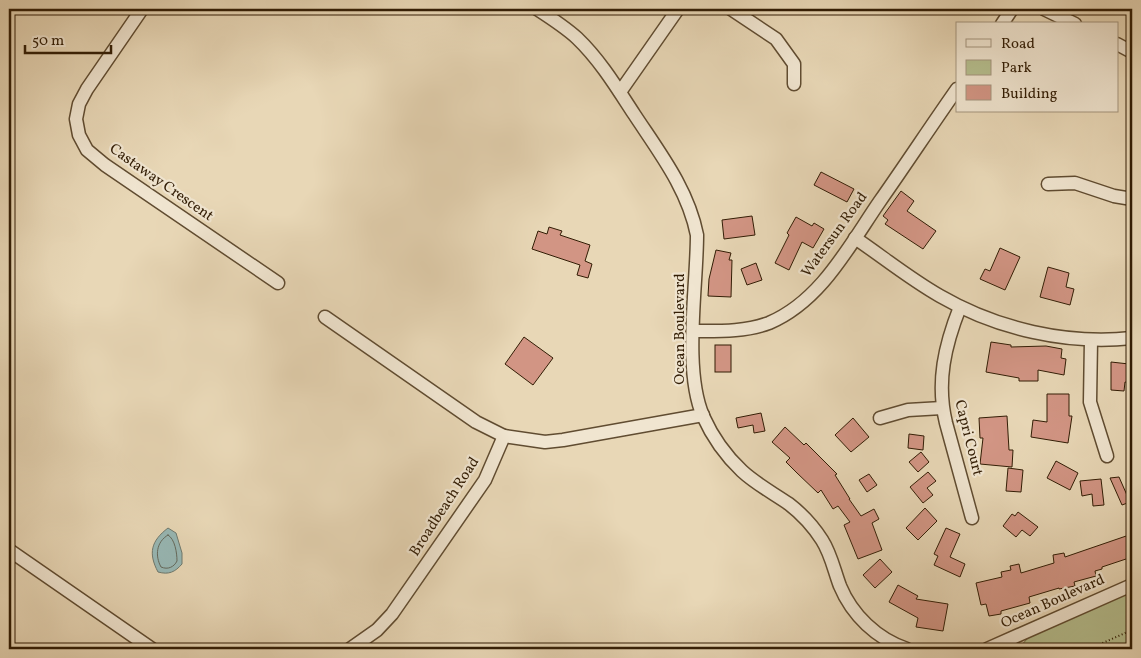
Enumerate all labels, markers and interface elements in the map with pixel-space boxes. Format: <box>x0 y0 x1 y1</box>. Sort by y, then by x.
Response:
scale bar <box>25 22 111 54</box>
legend <box>956 22 1118 112</box>
text: 50 m <box>32 31 64 52</box>
text: Road <box>1001 34 1035 55</box>
text: Park <box>1001 58 1032 79</box>
text: Building <box>1001 84 1058 105</box>
street label: Castaway Crescent <box>105 139 217 227</box>
street label: Watersun Road <box>797 188 873 282</box>
street label: Ocean Boulevard <box>670 273 691 385</box>
street label: Capri Court <box>948 398 988 478</box>
street label: Broadbeach Road <box>405 453 485 561</box>
street label: Ocean Boulevard <box>998 570 1108 634</box>

